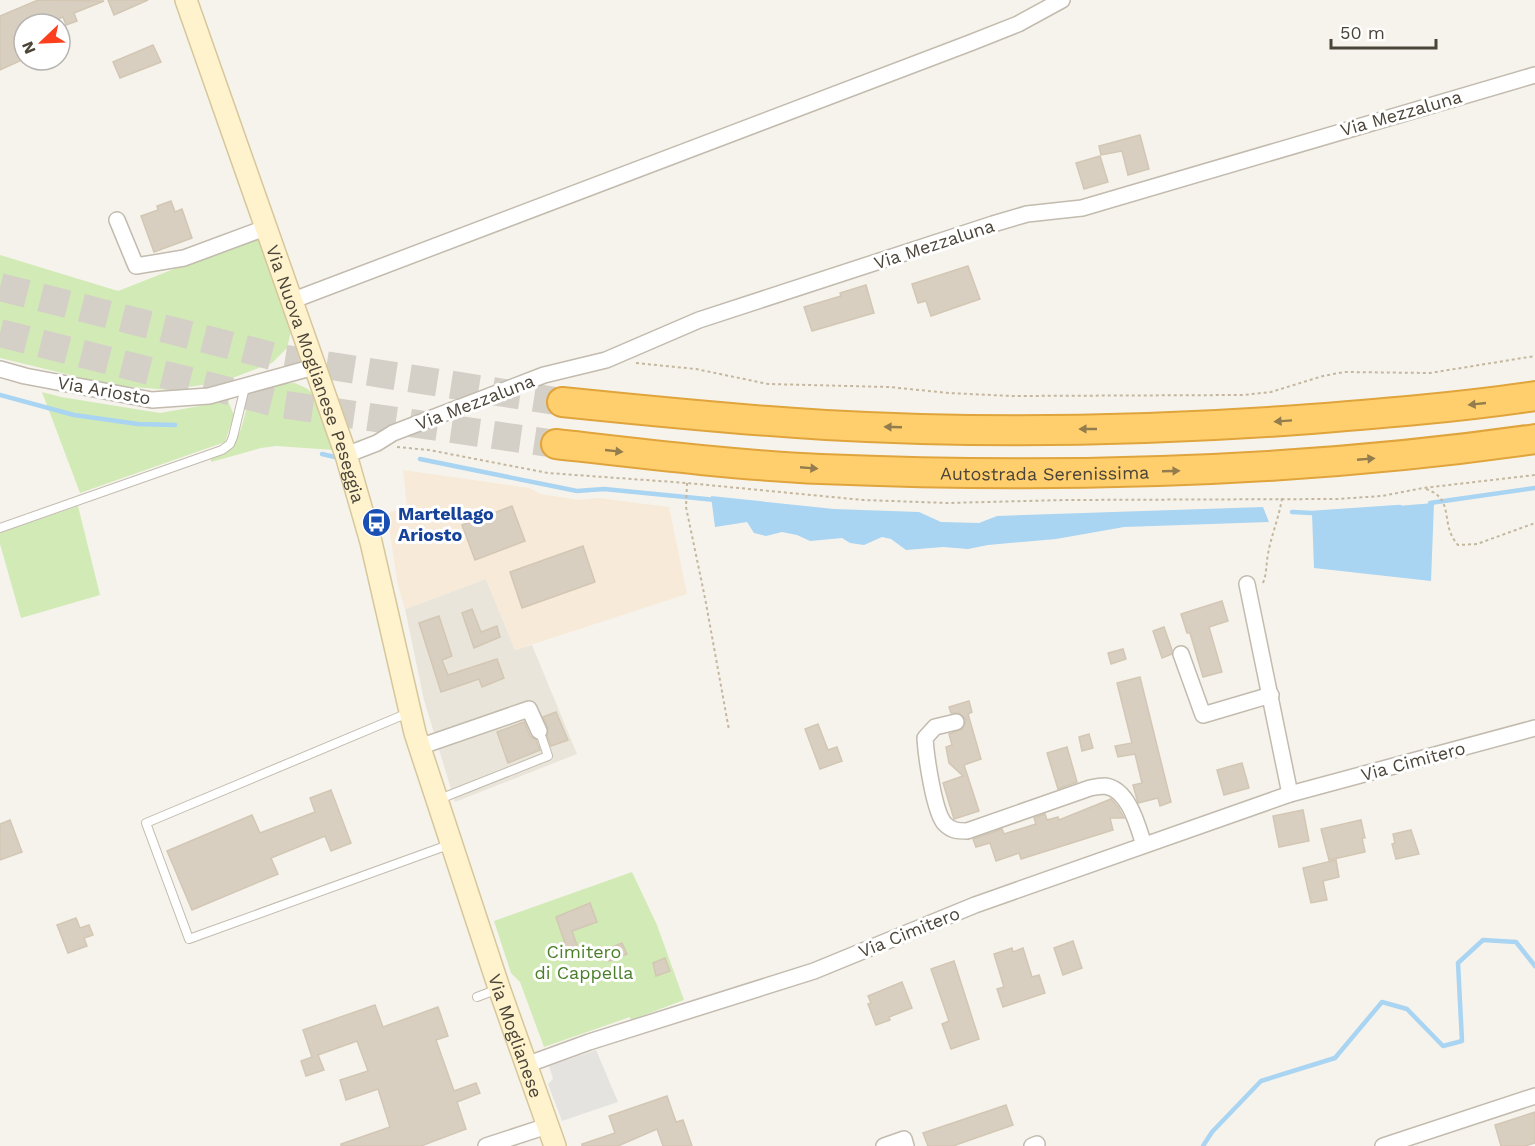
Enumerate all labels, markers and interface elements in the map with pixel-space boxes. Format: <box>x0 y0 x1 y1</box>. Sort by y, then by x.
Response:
north arrow <box>12 12 72 72</box>
scale bar <box>1331 12 1436 50</box>
text: 50 m <box>1340 22 1385 43</box>
text: N <box>18 38 40 57</box>
street label: Via Mezzaluna <box>1338 86 1464 140</box>
street label: Via Mezzaluna <box>871 215 997 273</box>
street label: Via Nuova Moglianese Peseggia <box>262 242 370 505</box>
street label: Via Mezzaluna <box>413 370 537 434</box>
street label: Via Ariosto <box>56 371 152 409</box>
one-way arrow <box>1468 399 1487 409</box>
one-way arrow <box>1273 416 1292 426</box>
one-way arrow <box>884 423 903 432</box>
one-way arrow <box>1079 424 1098 434</box>
one-way arrow <box>605 446 624 456</box>
one-way arrow <box>1357 454 1376 464</box>
street label: Autostrada Serenissima <box>940 461 1150 484</box>
one-way arrow <box>799 463 818 473</box>
one-way arrow <box>1162 466 1181 475</box>
place label: Martellago Ariosto <box>398 503 494 545</box>
bus stop icon: Martellago Ariosto <box>361 507 393 539</box>
street label: Via Cimitero <box>1358 737 1468 785</box>
street label: Via Cimitero <box>855 902 963 962</box>
park label: Cimitero di Cappella <box>535 941 633 983</box>
street label: Via Moglianese <box>485 971 548 1101</box>

